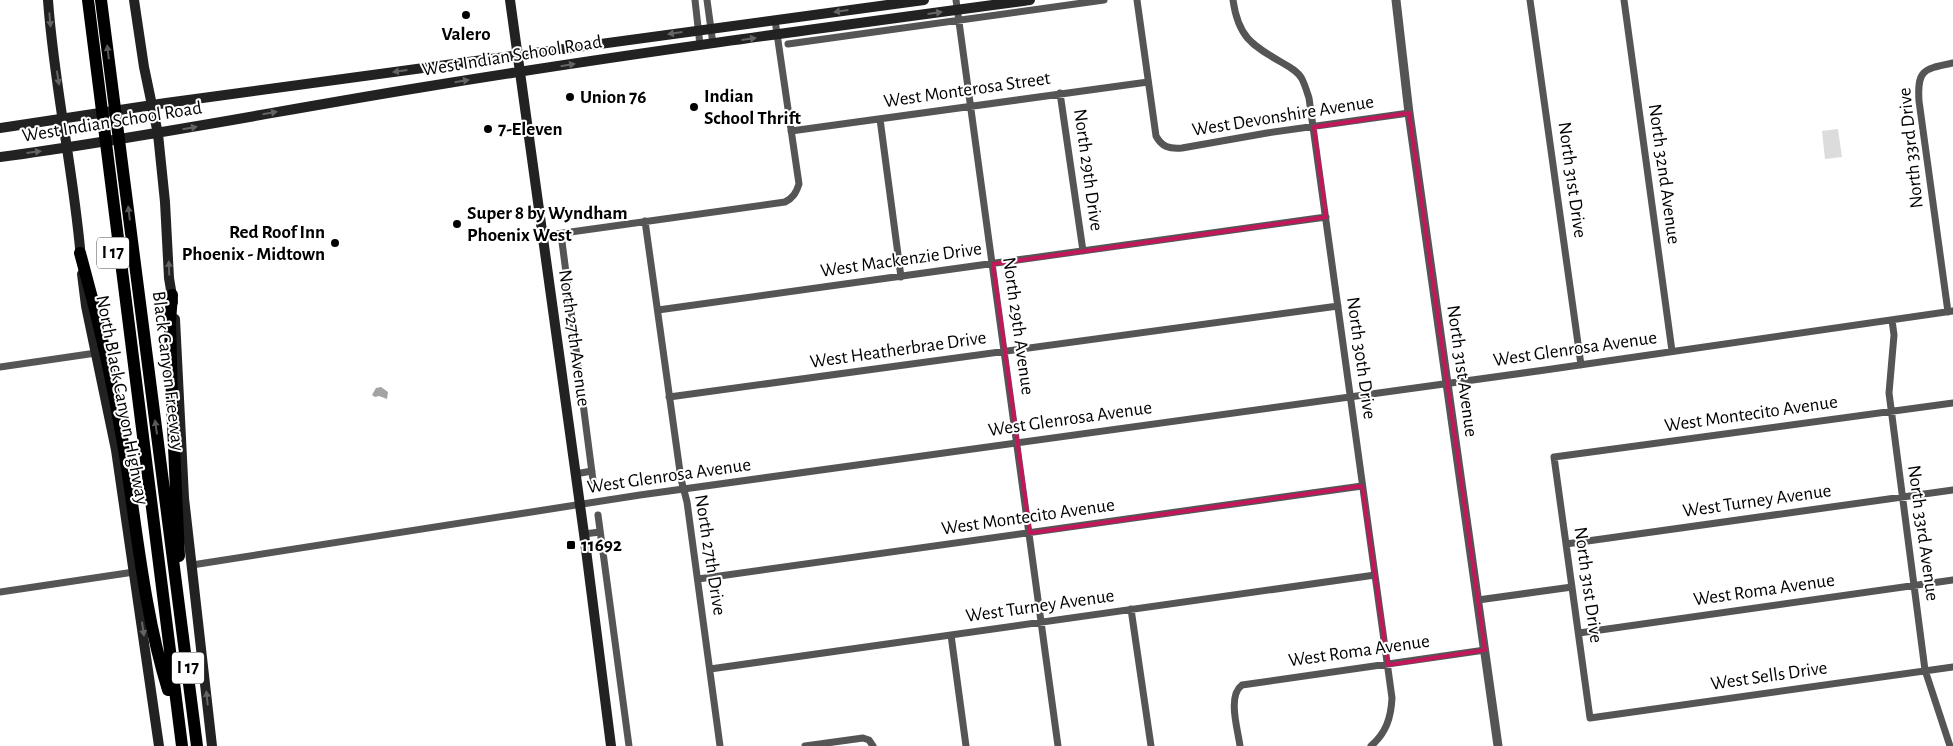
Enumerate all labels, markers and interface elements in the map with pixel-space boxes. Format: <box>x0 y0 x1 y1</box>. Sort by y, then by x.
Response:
one-way arrow <box>833 7 849 15</box>
marker: Valero <box>460 9 472 21</box>
one-way arrow <box>927 9 943 17</box>
one-way arrow <box>46 12 54 28</box>
place label: Valero <box>441 25 491 44</box>
one-way arrow <box>667 30 683 38</box>
street label: West Indian School Road <box>421 32 603 80</box>
one-way arrow <box>741 34 757 42</box>
one-way arrow <box>104 44 112 60</box>
one-way arrow <box>561 61 577 69</box>
one-way arrow <box>391 67 407 75</box>
street label: West Monterosa Street <box>882 69 1052 111</box>
one-way arrow <box>54 71 62 87</box>
one-way arrow <box>455 77 471 85</box>
place label: Indian School Thrift <box>704 87 802 128</box>
street label: North 33rd Drive <box>1895 87 1927 209</box>
place label: Union 76 <box>580 88 646 107</box>
marker: Union 76 <box>564 91 576 103</box>
street label: West Devonshire Avenue <box>1191 92 1375 140</box>
street label: West Indian School Road <box>21 98 203 146</box>
marker: Indian School Thrift <box>688 101 700 113</box>
street label: North 32nd Avenue <box>1645 103 1683 245</box>
street label: North 29th Drive <box>1070 108 1106 232</box>
one-way arrow <box>263 109 279 117</box>
place label: 7-Eleven <box>498 120 562 139</box>
street label: North 31st Drive <box>1554 121 1590 239</box>
one-way arrow <box>182 123 198 131</box>
marker: 7-Eleven <box>482 123 494 135</box>
one-way arrow <box>26 148 42 156</box>
place label: Super 8 by Wyndham Phoenix West <box>467 204 628 245</box>
one-way arrow <box>124 205 132 221</box>
marker: Super 8 by Wyndham Phoenix West <box>451 218 463 230</box>
place label: Red Roof Inn Phoenix - Midtown <box>182 223 325 264</box>
marker: Red Roof Inn Phoenix - Midtown <box>329 237 341 249</box>
road number: I 17 <box>97 238 129 268</box>
street label: West Mackenzie Drive <box>819 239 983 281</box>
street label: North 29th Avenue <box>999 256 1037 396</box>
one-way arrow <box>165 260 173 276</box>
street label: North 27th Avenue <box>555 268 593 408</box>
street label: Black Canyon Freeway <box>149 290 187 452</box>
street label: North Black Canyon Highway <box>92 294 152 506</box>
street label: North 30th Drive <box>1343 296 1379 420</box>
street label: North 31st Avenue <box>1443 304 1481 438</box>
street label: West Heatherbrae Drive <box>809 328 987 372</box>
street label: West Glenrosa Avenue <box>1492 328 1658 370</box>
street label: West Montecito Avenue <box>1663 392 1839 436</box>
street label: West Glenrosa Avenue <box>987 398 1153 440</box>
one-way arrow <box>152 418 160 434</box>
street label: West Glenrosa Avenue <box>586 455 752 497</box>
street label: North 33rd Avenue <box>1904 464 1942 602</box>
street label: West Turney Avenue <box>1681 481 1833 521</box>
street label: North 27th Drive <box>691 493 729 617</box>
street label: West Montecito Avenue <box>940 495 1116 539</box>
street label: North 31st Drive <box>1570 526 1606 644</box>
place label: 11692 <box>581 536 622 555</box>
marker: 11692 <box>565 539 577 551</box>
street label: West Roma Avenue <box>1692 571 1836 609</box>
street label: West Turney Avenue <box>964 586 1116 626</box>
one-way arrow <box>139 621 147 637</box>
street label: West Roma Avenue <box>1287 632 1431 670</box>
road number: I 17 <box>172 652 204 684</box>
street label: West Sells Drive <box>1709 658 1829 694</box>
one-way arrow <box>203 689 211 705</box>

